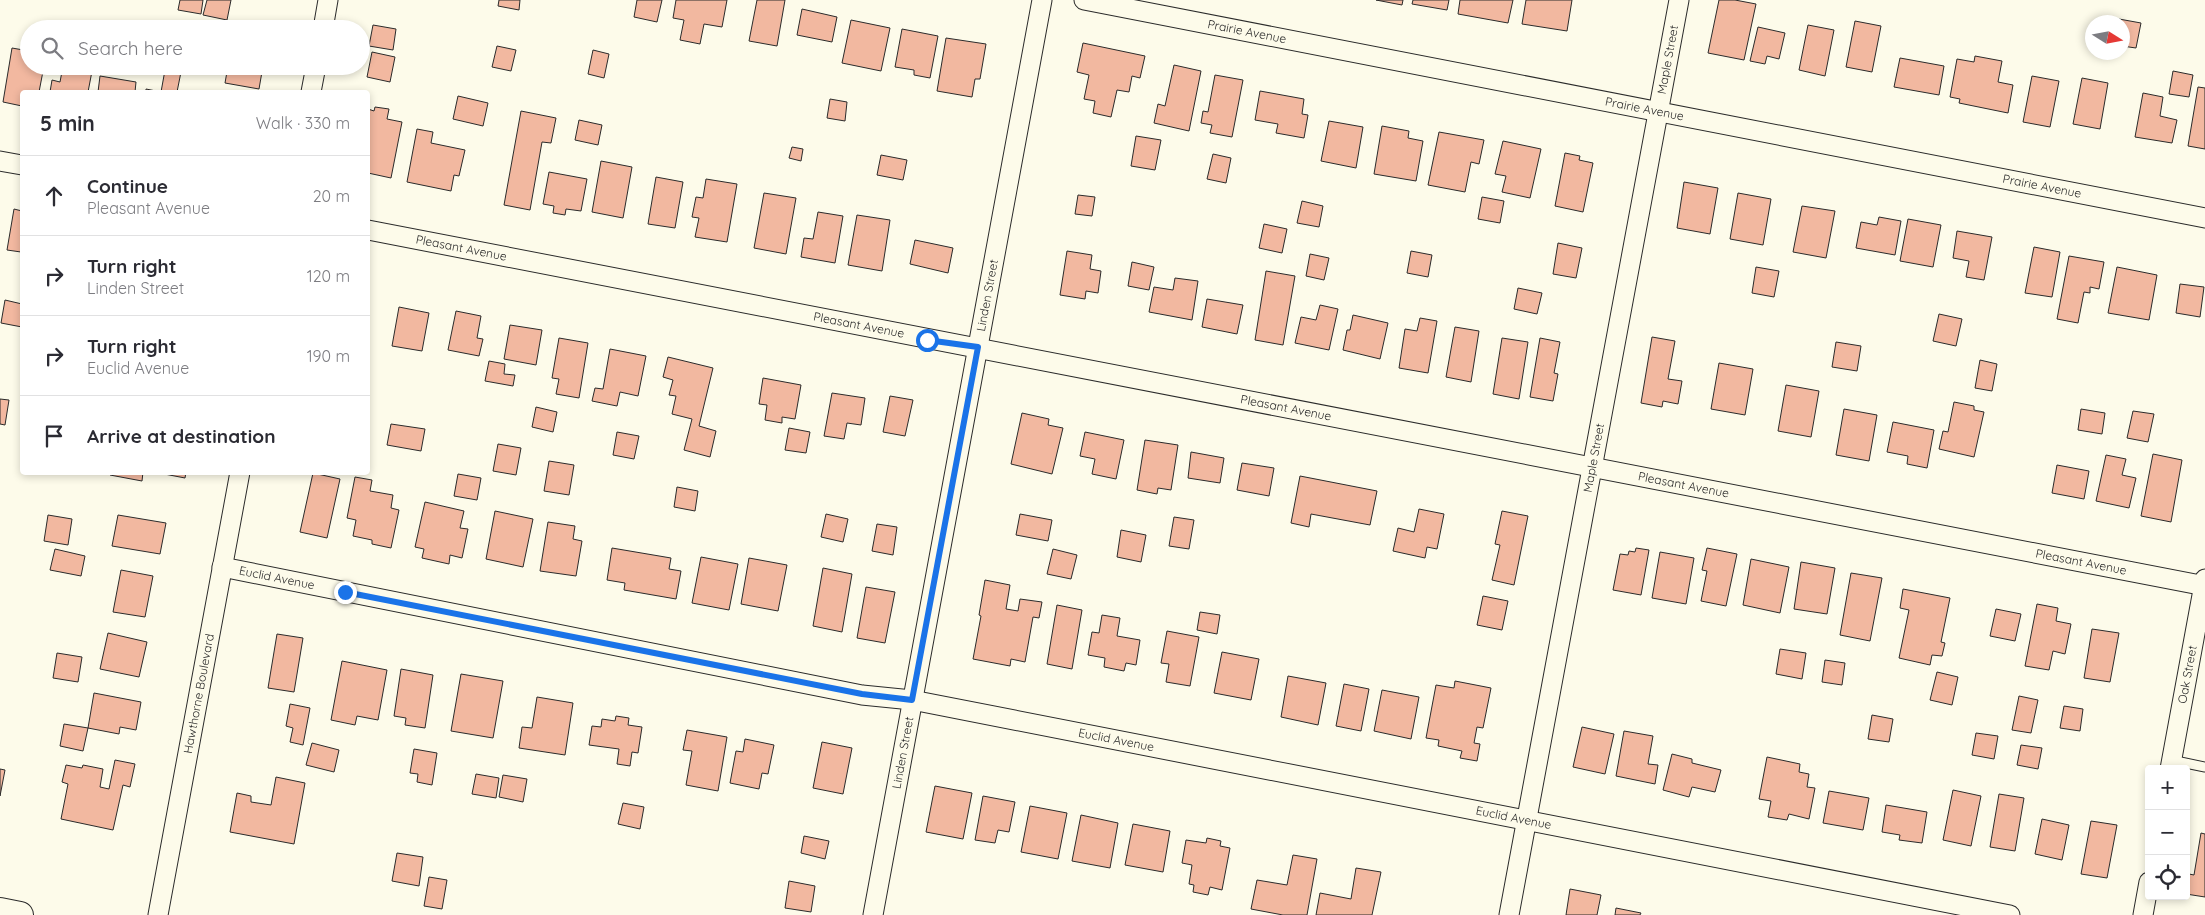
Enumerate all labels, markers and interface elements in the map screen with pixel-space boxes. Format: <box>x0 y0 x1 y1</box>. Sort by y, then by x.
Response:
north arrow <box>2085 15 2130 60</box>
street label: Prairie Avenue <box>1206 16 1288 46</box>
search box <box>20 20 370 75</box>
street label: Maple Street <box>1654 24 1681 95</box>
icon: search <box>38 34 66 62</box>
text: Search here <box>78 36 183 60</box>
street label: Prairie Avenue <box>1604 94 1685 124</box>
text: 5 min <box>40 110 95 136</box>
text: Walk · 330 m <box>256 113 350 133</box>
street label: Prairie Avenue <box>2002 171 2083 201</box>
text: Continue <box>87 174 168 198</box>
icon: ahead <box>40 182 68 210</box>
text: 20 m <box>313 186 350 206</box>
text: Pleasant Avenue <box>87 198 210 218</box>
street label: Pleasant Avenue <box>415 231 508 264</box>
text: Turn right <box>87 254 176 278</box>
street label: Linden Street <box>973 258 1001 333</box>
icon: right <box>40 262 68 290</box>
text: 120 m <box>307 266 350 286</box>
text: Linden Street <box>87 278 184 298</box>
street label: Pleasant Avenue <box>812 308 906 341</box>
route start <box>916 329 939 352</box>
text: Turn right <box>87 334 176 358</box>
icon: right <box>40 342 68 370</box>
text: 190 m <box>307 346 350 366</box>
text: Euclid Avenue <box>87 358 189 378</box>
street label: Pleasant Avenue <box>1239 391 1333 424</box>
icon: arrive <box>40 422 68 450</box>
street label: Maple Street <box>1580 422 1607 494</box>
text: Arrive at destination <box>87 424 276 448</box>
street label: Pleasant Avenue <box>1637 468 1731 501</box>
street label: Pleasant Avenue <box>2034 545 2128 578</box>
street label: Euclid Avenue <box>238 563 316 592</box>
route end <box>334 581 357 604</box>
street label: Hawthorne Boulevard <box>180 632 217 755</box>
street label: Oak Street <box>2174 644 2200 705</box>
street label: Linden Street <box>888 715 916 790</box>
street label: Euclid Avenue <box>1077 725 1156 754</box>
map controls <box>2145 765 2190 900</box>
button: + <box>2145 765 2190 810</box>
street label: Euclid Avenue <box>1475 803 1553 832</box>
button: − <box>2145 810 2190 855</box>
button: locate <box>2145 855 2190 900</box>

